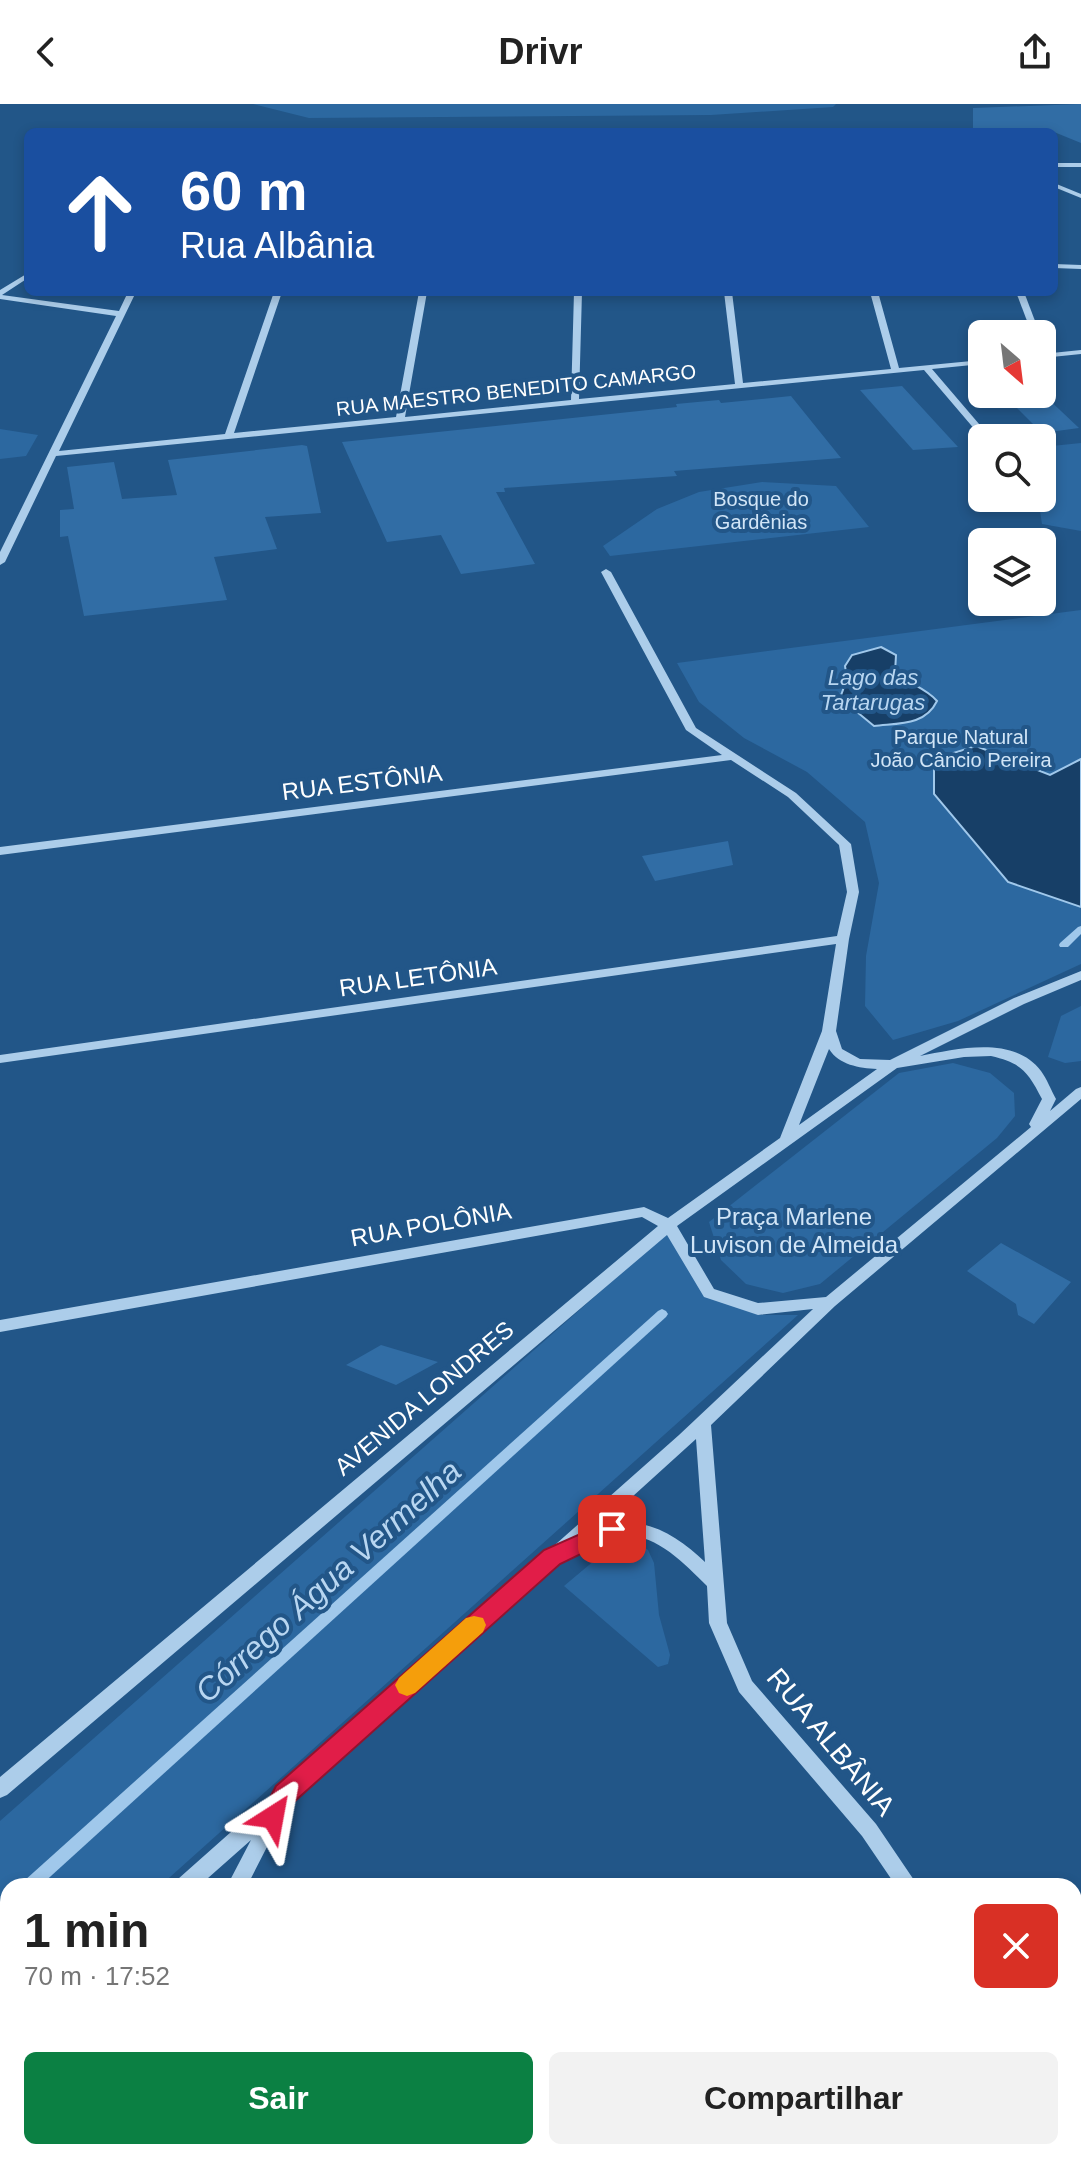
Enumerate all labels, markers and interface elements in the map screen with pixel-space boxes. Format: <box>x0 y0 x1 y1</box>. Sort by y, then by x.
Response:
icon: back <box>24 30 68 74</box>
icon: share <box>1013 30 1057 74</box>
text: Drivr <box>498 31 583 72</box>
text: 60 m <box>180 159 308 222</box>
icon: ahead <box>48 160 152 264</box>
text: Rua Albânia <box>180 225 374 266</box>
north arrow <box>968 320 1056 408</box>
map controls <box>968 320 1056 616</box>
street label: RUA MAESTRO BENEDITO CAMARGO <box>335 360 697 420</box>
button: search <box>968 424 1056 512</box>
park label: Bosque do Gardênias <box>713 488 809 533</box>
button: layers <box>968 528 1056 616</box>
water label: Lago das Tartarugas <box>821 665 925 715</box>
park label: Parque Natural João Câncio Pereira <box>870 726 1052 771</box>
street label: RUA ESTÔNIA <box>280 759 444 805</box>
street label: RUA LETÔNIA <box>338 953 498 1001</box>
street label: RUA POLÔNIA <box>349 1197 513 1251</box>
park label: Praça Marlene Luvison de Almeida <box>690 1203 899 1258</box>
street label: AVENIDA LONDRES <box>329 1315 519 1481</box>
water label: Córrego Água Vermelha <box>188 1453 468 1709</box>
pin <box>578 1495 646 1563</box>
icon: arrive <box>590 1507 634 1551</box>
street label: RUA ALBÂNIA <box>761 1662 902 1822</box>
position arrow <box>231 1775 315 1859</box>
text: 1 min <box>24 1904 149 1957</box>
button: close <box>974 1904 1058 1988</box>
text: 70 m · 17:52 <box>24 1961 170 1991</box>
button: Sair <box>24 2052 533 2144</box>
button: Compartilhar <box>549 2052 1058 2144</box>

